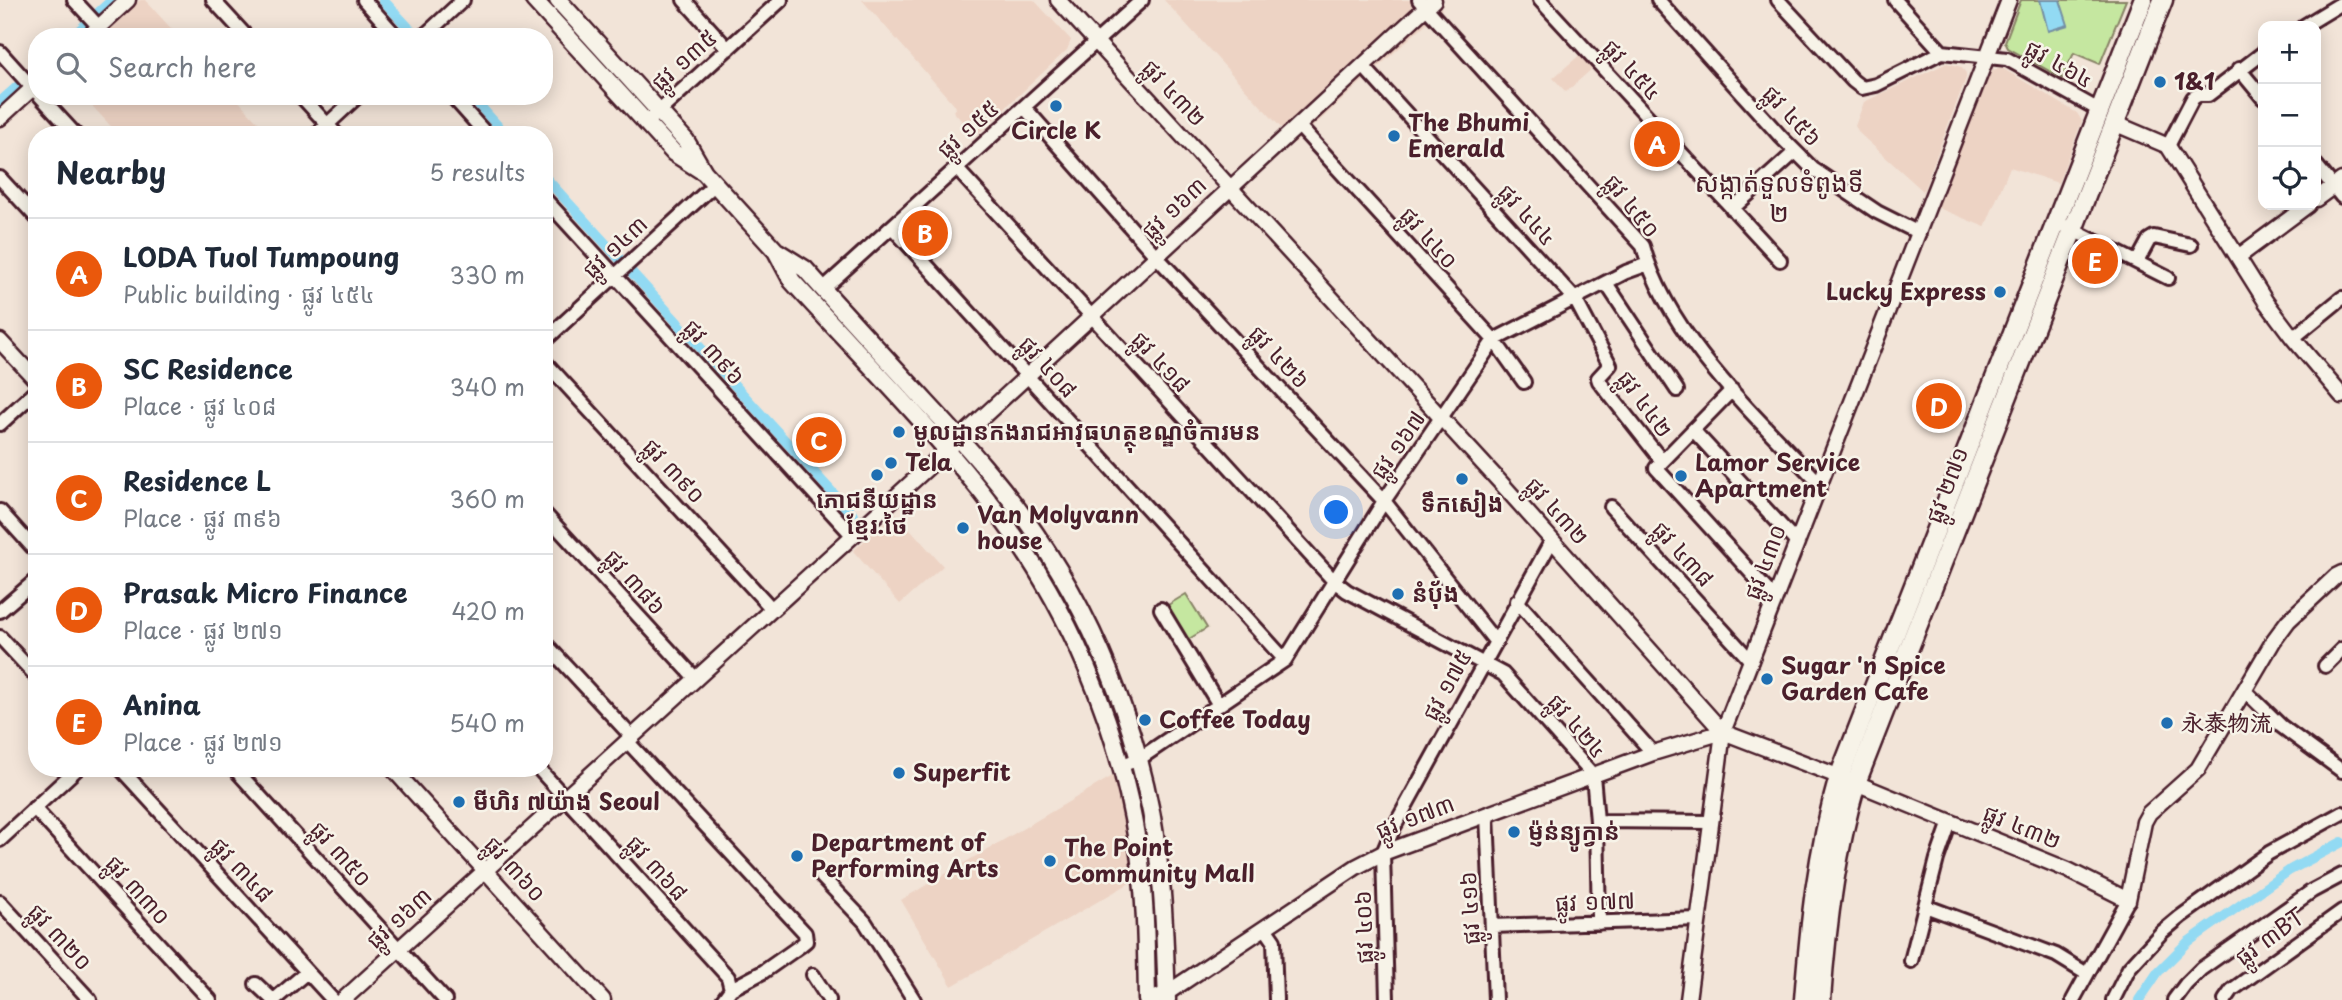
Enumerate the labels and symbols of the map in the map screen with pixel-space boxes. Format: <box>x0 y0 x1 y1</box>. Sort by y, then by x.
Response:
street label: ផ្លូវ ១៣៥ <box>642 20 728 103</box>
street label: ផ្លូវ ៤៥៤ <box>1591 30 1671 112</box>
street label: ផ្លូវ ៤៦៤ <box>2016 30 2100 101</box>
street label: ផ្លូវ ៤៣២ <box>1130 50 1216 138</box>
place label: 1&1 <box>2174 63 2215 98</box>
marker: 1&1 <box>2152 74 2168 90</box>
street label: ផ្លូវ ៤៥៦ <box>1751 76 1831 158</box>
street label: ផ្លូវ ១៥៥ <box>928 90 1010 170</box>
marker: Circle K <box>1048 98 1064 114</box>
place label: The Bhumi Emerald <box>1408 104 1529 165</box>
place label: Circle K <box>1011 112 1101 147</box>
pin: A <box>1634 118 1680 170</box>
marker: The Bhumi Emerald <box>1386 128 1402 144</box>
district label: សង្កាត់ទួលទំពូងទី ២ <box>1695 162 1863 231</box>
street label: ផ្លូវ ៤៥០ <box>1592 166 1670 248</box>
street label: ផ្លូវ ១៦៣ <box>1132 167 1218 251</box>
street label: ផ្លូវ ៤៤៤ <box>1486 175 1566 257</box>
street label: ផ្លូវ ៤៤០ <box>1388 198 1468 280</box>
street label: ផ្លូវ ១៤៣ <box>573 206 659 290</box>
pin: B <box>902 207 948 259</box>
pin: E <box>2072 235 2118 287</box>
place label: Lucky Express <box>1826 273 1986 308</box>
marker: Lucky Express <box>1992 284 2008 300</box>
street label: ផ្លូវ ៣៩៦ <box>671 310 754 396</box>
street label: ផ្លូវ ៤២៦ <box>1237 316 1319 400</box>
street label: ផ្លូវ ៤១៨ <box>1120 322 1200 404</box>
street label: ផ្លូវ ៤០៨ <box>1007 327 1087 409</box>
street label: ផ្លូវ ៤៤២ <box>1605 362 1683 448</box>
pin: D <box>1916 380 1962 432</box>
street label: ផ្លូវ ១៦៧ <box>1360 403 1438 489</box>
place label: មូលដ្ឋានកងរាជអាវុធហត្ថុខណ្ឌចំការមន <box>913 413 1260 453</box>
pin: C <box>796 414 842 466</box>
marker: មូលដ្ឋានកងរាជអាវុធហត្ថុខណ្ឌចំការមន <box>891 424 907 440</box>
street label: ផ្លូវ ៣៩០ <box>631 429 715 515</box>
street label: ផ្លូវ ២៧១ <box>1915 441 1982 530</box>
place label: Tela <box>905 444 953 479</box>
place label: Lamor Service Apartment <box>1695 444 1861 505</box>
marker: Tela <box>883 455 899 471</box>
marker: ភោជនីយដ្ឋាន ខ្មែរ.ថៃ <box>869 467 885 483</box>
street label: ផ្លូវ ៤៣២ <box>1514 468 1598 556</box>
marker: Lamor Service Apartment <box>1673 468 1689 484</box>
marker: ទឹកសៀង <box>1454 471 1470 487</box>
place label: ភោជនីយដ្ឋាន ខ្មែរ.ថៃ <box>816 481 938 542</box>
place label: ទឹកសៀង <box>1421 485 1503 520</box>
your location <box>1319 495 1353 529</box>
place label: Van Molyvann house <box>977 496 1139 557</box>
street label: ផ្លូវ ៤៣៨ <box>1640 512 1723 598</box>
street label: ផ្លូវ ៤៣០ <box>1733 519 1799 607</box>
marker: Van Molyvann house <box>955 520 971 536</box>
street label: ផ្លូវ ៣៨៦ <box>592 540 675 626</box>
place label: នំប៉័ង <box>1412 575 1459 610</box>
marker: នំប៉័ង <box>1390 586 1406 602</box>
street label: ផ្លូវ ១៧៥ <box>1412 642 1485 729</box>
place label: Sugar 'n Spice Garden Cafe <box>1781 647 1946 708</box>
marker: Sugar 'n Spice Garden Cafe <box>1759 671 1775 687</box>
street label: ផ្លូវ ៤២៤ <box>1536 685 1616 769</box>
place label: Coffee Today <box>1159 701 1311 736</box>
place label: 永泰物流 <box>2181 704 2273 739</box>
marker: Coffee Today <box>1137 712 1153 728</box>
marker: 永泰物流 <box>2159 715 2175 731</box>
place label: Superfit <box>913 754 1011 789</box>
marker: Superfit <box>891 765 907 781</box>
place label: មីហិរ ៧យ៉ាង Seoul <box>473 783 660 818</box>
street label: ផ្លូវ ១៧៣ <box>1370 785 1461 852</box>
marker: មីហិរ ៧យ៉ាង Seoul <box>451 794 467 810</box>
street label: ផ្លូវ ៤៣២ <box>1976 794 2067 862</box>
street label: ផ្លូវ ៣៥០ <box>298 812 381 898</box>
place label: ម្ញ៉ន់ន្យូក្វាន់ <box>1528 813 1620 852</box>
place label: Department of Performing Arts <box>811 824 999 885</box>
marker: ម្ញ៉ន់ន្យូក្វាន់ <box>1506 824 1522 840</box>
street label: ផ្លូវ ៣៦៨ <box>614 826 697 912</box>
street label: ផ្លូវ ៣៦០ <box>472 827 555 913</box>
street label: ផ្លូវ ៣៤៨ <box>199 828 283 914</box>
place label: The Point Community Mall <box>1064 829 1255 890</box>
street label: ផ្លូវ ៣៣០ <box>94 846 180 936</box>
marker: Department of Performing Arts <box>789 848 805 864</box>
marker: The Point Community Mall <box>1042 853 1058 869</box>
street label: ផ្លូវ ៤១៦ <box>1449 870 1494 946</box>
street label: ផ្លូវ ១៦៣ <box>357 878 443 961</box>
street label: ផ្លូវ ១៧៧ <box>1554 882 1636 925</box>
street label: ផ្លូវ ៤០៦ <box>1344 890 1387 964</box>
street label: ផ្លូវ ៣២០ <box>16 894 102 982</box>
street label: ផ្លូវ ៣BT <box>2227 898 2315 978</box>

